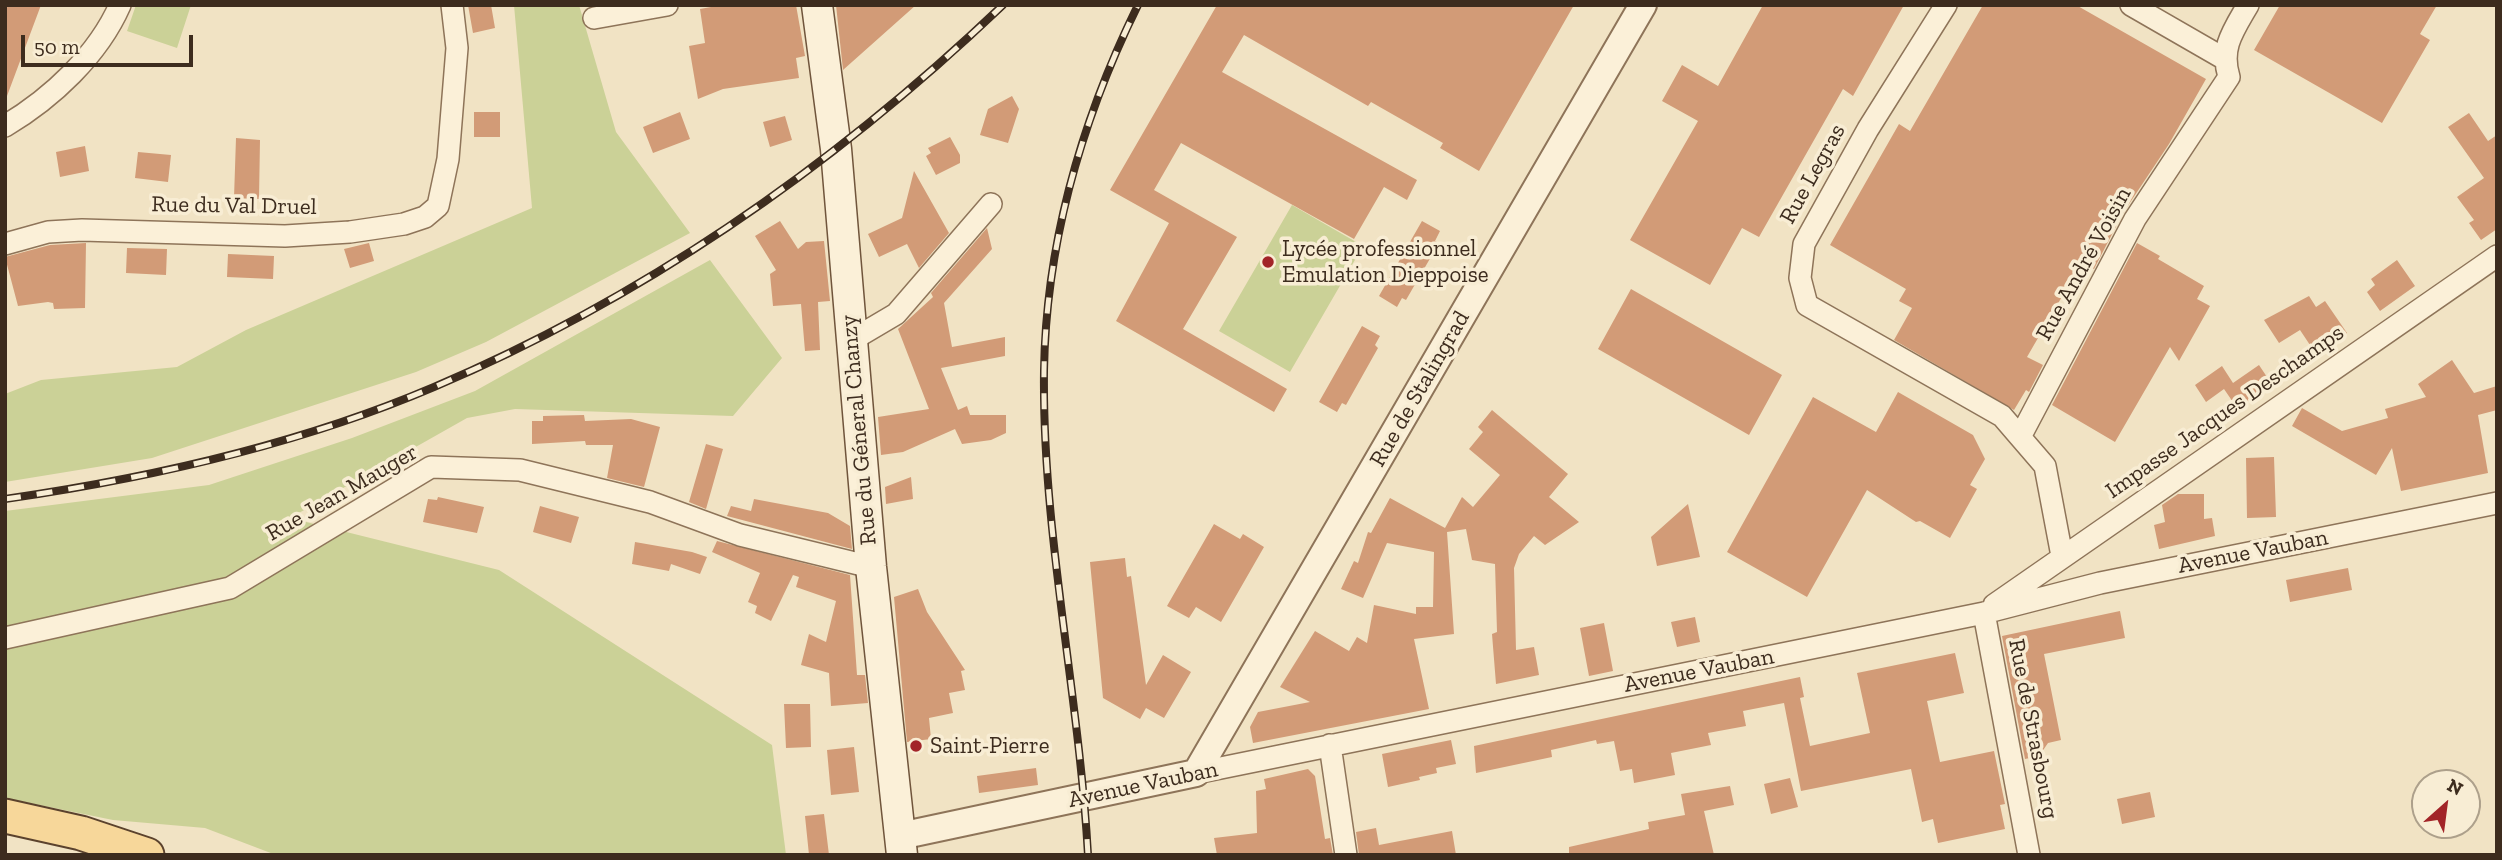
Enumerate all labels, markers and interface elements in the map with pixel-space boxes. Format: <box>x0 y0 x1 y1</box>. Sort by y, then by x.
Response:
scale bar <box>24 21 196 65</box>
text: 50 m <box>34 34 80 59</box>
street label: Rue Legras <box>1774 119 1852 229</box>
street label: Rue André Voisin <box>2031 183 2137 345</box>
street label: Rue du Val Druel <box>151 191 317 221</box>
place label: Lycée professionnel Emulation Dieppoise <box>1282 235 1489 289</box>
marker: Lycée professionnel Emulation Dieppoise <box>1260 254 1276 270</box>
street label: Rue de Stalingrad <box>1364 306 1476 472</box>
street label: Rue du Géneral Chanzy <box>835 314 883 546</box>
street label: Impasse Jacques Deschamps <box>2101 319 2349 505</box>
street label: Rue Jean Mauger <box>261 438 423 548</box>
street label: Avenue Vauban <box>2176 524 2330 580</box>
street label: Rue de Strasbourg <box>2002 637 2064 821</box>
street label: Avenue Vauban <box>1622 643 1776 699</box>
place label: Saint-Pierre <box>930 732 1050 760</box>
marker: Saint-Pierre <box>908 738 924 754</box>
street label: Avenue Vauban <box>1066 756 1220 814</box>
north arrow <box>2411 769 2481 839</box>
text: N <box>2443 773 2467 800</box>

